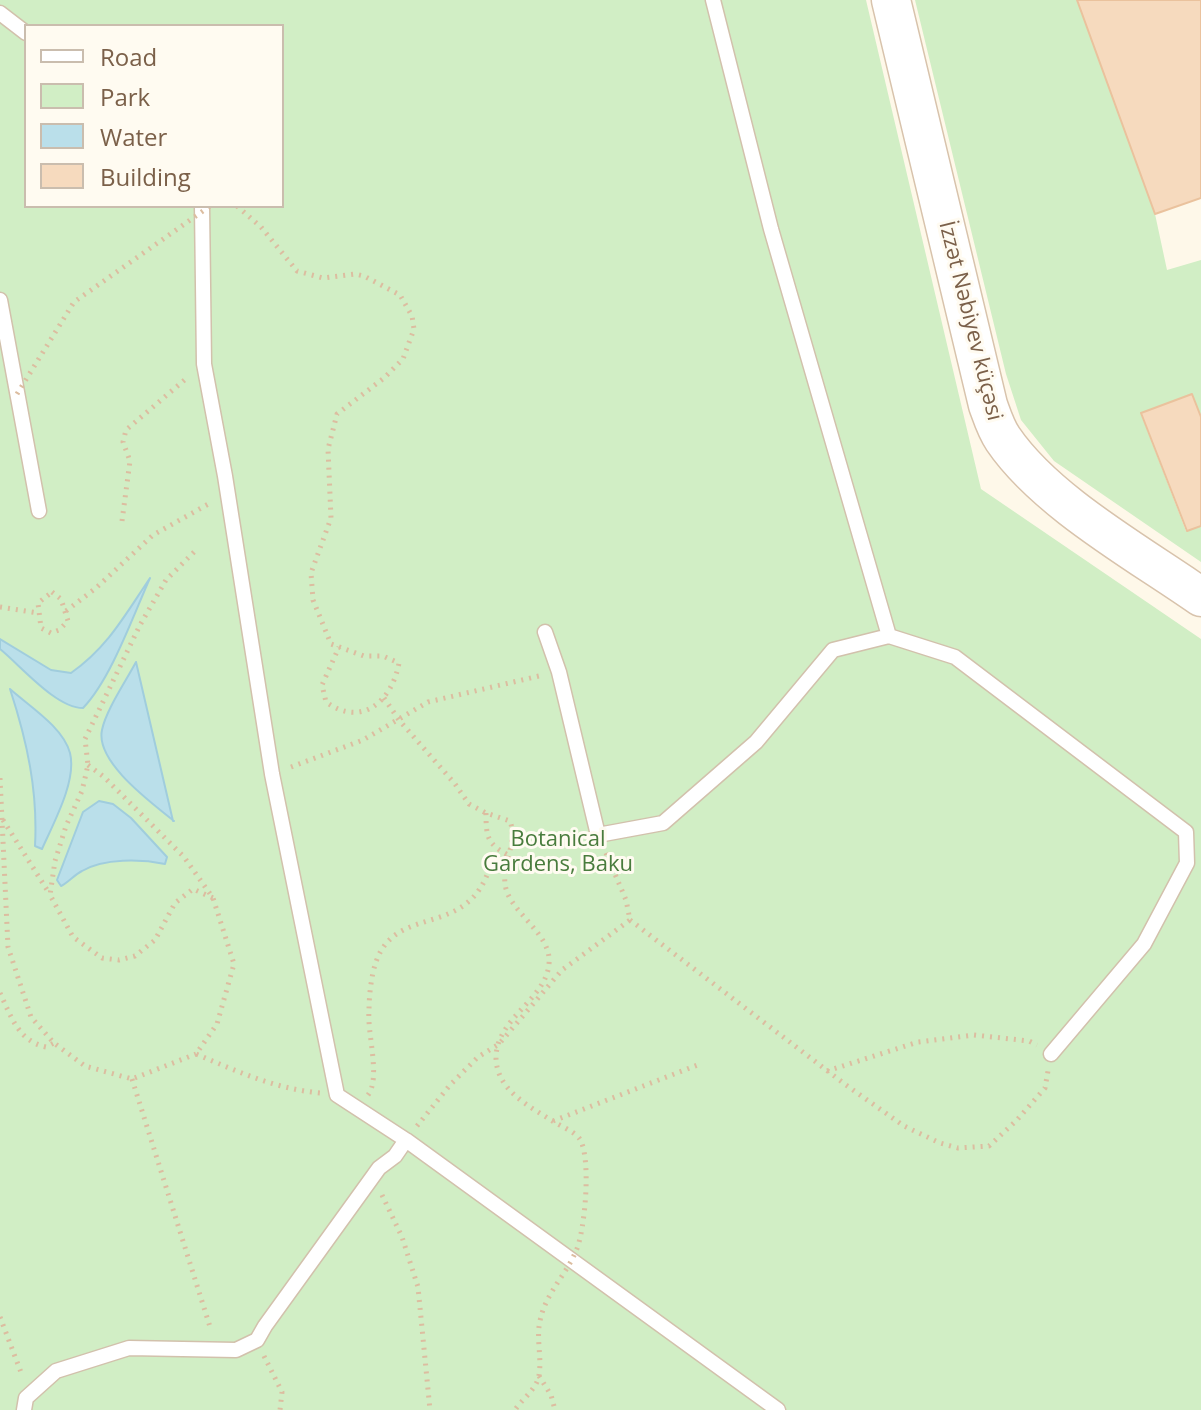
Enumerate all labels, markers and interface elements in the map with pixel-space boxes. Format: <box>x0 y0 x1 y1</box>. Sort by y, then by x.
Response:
legend <box>24 24 284 208</box>
text: Road <box>100 40 157 73</box>
text: Park <box>100 80 150 113</box>
text: Water <box>100 120 167 153</box>
text: Building <box>100 160 191 193</box>
street label: İzzət Nəbiyev küçəsi <box>932 219 1008 423</box>
park label: Botanical Gardens, Baku <box>483 827 633 878</box>

